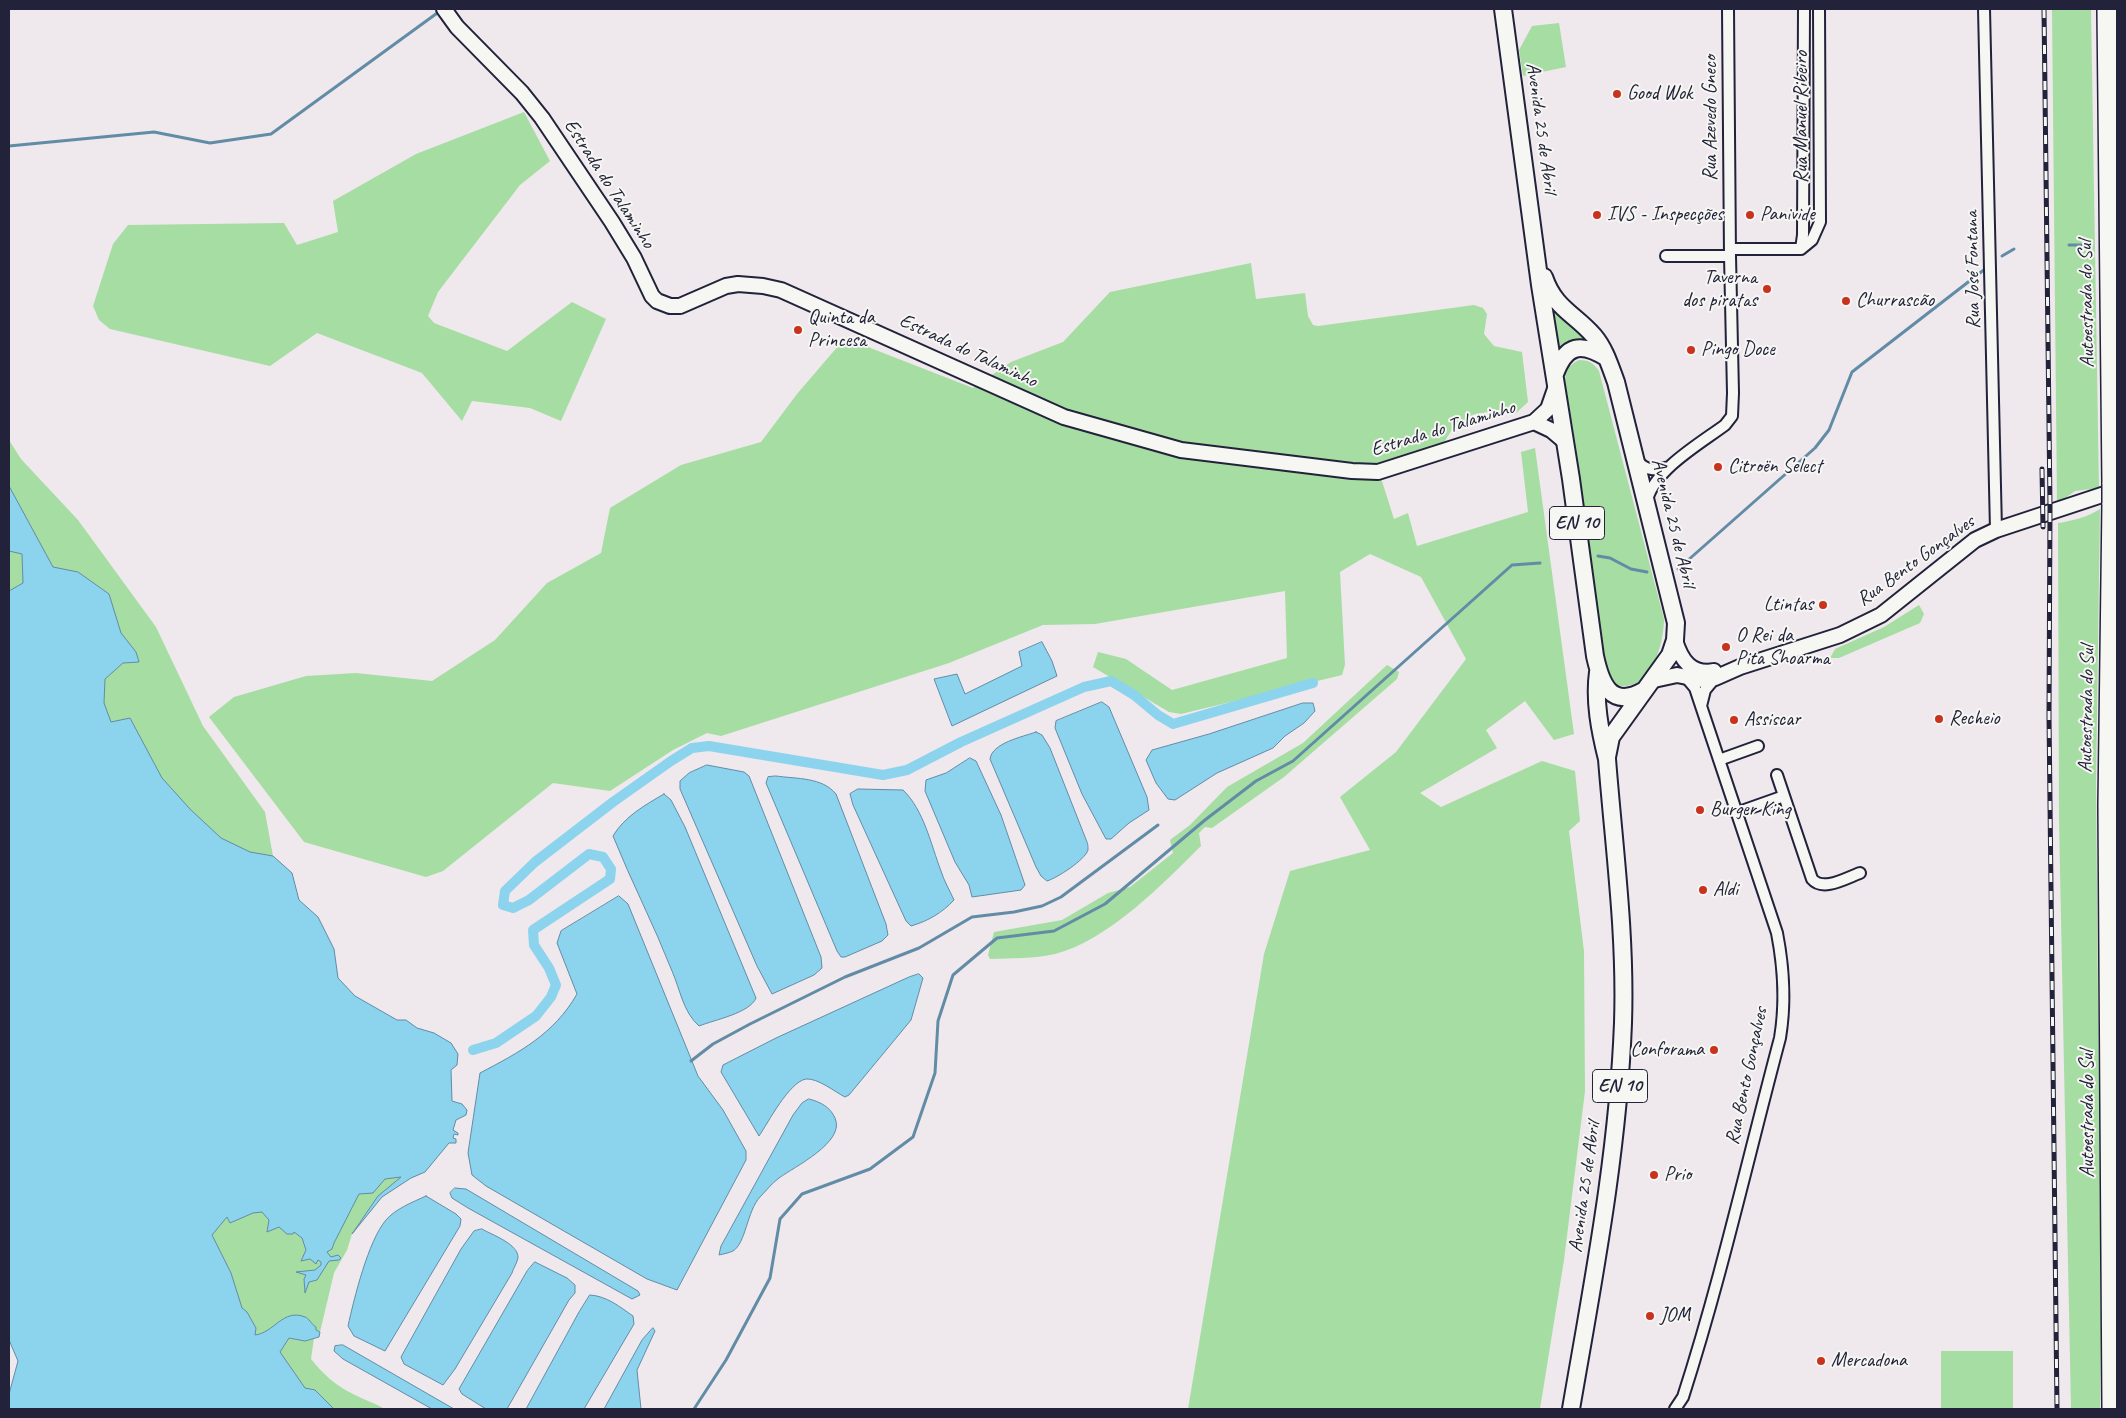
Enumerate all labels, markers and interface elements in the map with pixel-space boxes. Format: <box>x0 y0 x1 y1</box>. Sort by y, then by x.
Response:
street label: Rua Manuel Ribeiro <box>1790 51 1814 183</box>
street label: Rua Azevedo Gneco <box>1699 55 1723 181</box>
street label: Avenida 25 de Abril <box>1520 61 1562 195</box>
place label: Good Wok <box>1627 82 1692 106</box>
marker: Good Wok <box>1611 88 1623 100</box>
street label: Estrada do Talaminho <box>558 115 660 253</box>
place label: IVS - Inspecções <box>1607 203 1723 227</box>
place label: Panivide <box>1760 203 1815 227</box>
marker: IVS - Inspecções <box>1591 209 1603 221</box>
marker: Panivide <box>1744 209 1756 221</box>
street label: Rua José Fontana <box>1960 211 1986 329</box>
street label: Autoestrada do Sul <box>2074 240 2100 368</box>
place label: Taverna dos piratas <box>1682 266 1757 313</box>
marker: Taverna dos piratas <box>1761 283 1773 295</box>
place label: Churrascão <box>1856 289 1934 313</box>
marker: Churrascão <box>1840 295 1852 307</box>
place label: Quinta da Princesa <box>808 306 874 353</box>
street label: Estrada do Talaminho <box>895 309 1041 393</box>
marker: Quinta da Princesa <box>792 324 804 336</box>
place label: Pingo Doce <box>1701 338 1775 362</box>
marker: Pingo Doce <box>1685 344 1697 356</box>
street label: Estrada do Talaminho <box>1368 396 1518 462</box>
place label: Citroën Select <box>1728 455 1822 479</box>
street label: Avenida 25 de Abril <box>1645 456 1701 590</box>
marker: Citroën Select <box>1712 461 1724 473</box>
road number: EN 10 <box>1550 506 1604 540</box>
street label: Rua Bento Gonçalves <box>1852 510 1980 612</box>
place label: Ltintas <box>1764 593 1813 617</box>
marker: Ltintas <box>1817 599 1829 611</box>
place label: O Rei da Pita Shoarma <box>1736 624 1830 671</box>
marker: O Rei da Pita Shoarma <box>1720 641 1732 653</box>
street label: Autoestrada do Sul <box>2074 645 2100 773</box>
place label: Recheio <box>1949 707 2000 731</box>
place label: Assiscar <box>1744 708 1800 732</box>
marker: Recheio <box>1933 713 1945 725</box>
marker: Assiscar <box>1728 714 1740 726</box>
place label: Burger King <box>1710 798 1791 822</box>
marker: Burger King <box>1694 804 1706 816</box>
place label: Aldi <box>1713 878 1738 902</box>
marker: Aldi <box>1697 884 1709 896</box>
street label: Rua Bento Gonçalves <box>1721 1005 1773 1147</box>
place label: Conforama <box>1630 1038 1704 1062</box>
marker: Conforama <box>1708 1044 1720 1056</box>
street label: Autoestrada do Sul <box>2076 1050 2100 1178</box>
road number: EN 10 <box>1592 1070 1648 1102</box>
street label: Avenida 25 de Abril <box>1564 1120 1606 1254</box>
place label: Prio <box>1664 1163 1691 1187</box>
marker: Prio <box>1648 1169 1660 1181</box>
place label: JOM <box>1660 1304 1690 1328</box>
marker: JOM <box>1644 1310 1656 1322</box>
place label: Mercadona <box>1831 1349 1907 1373</box>
marker: Mercadona <box>1815 1355 1827 1367</box>

